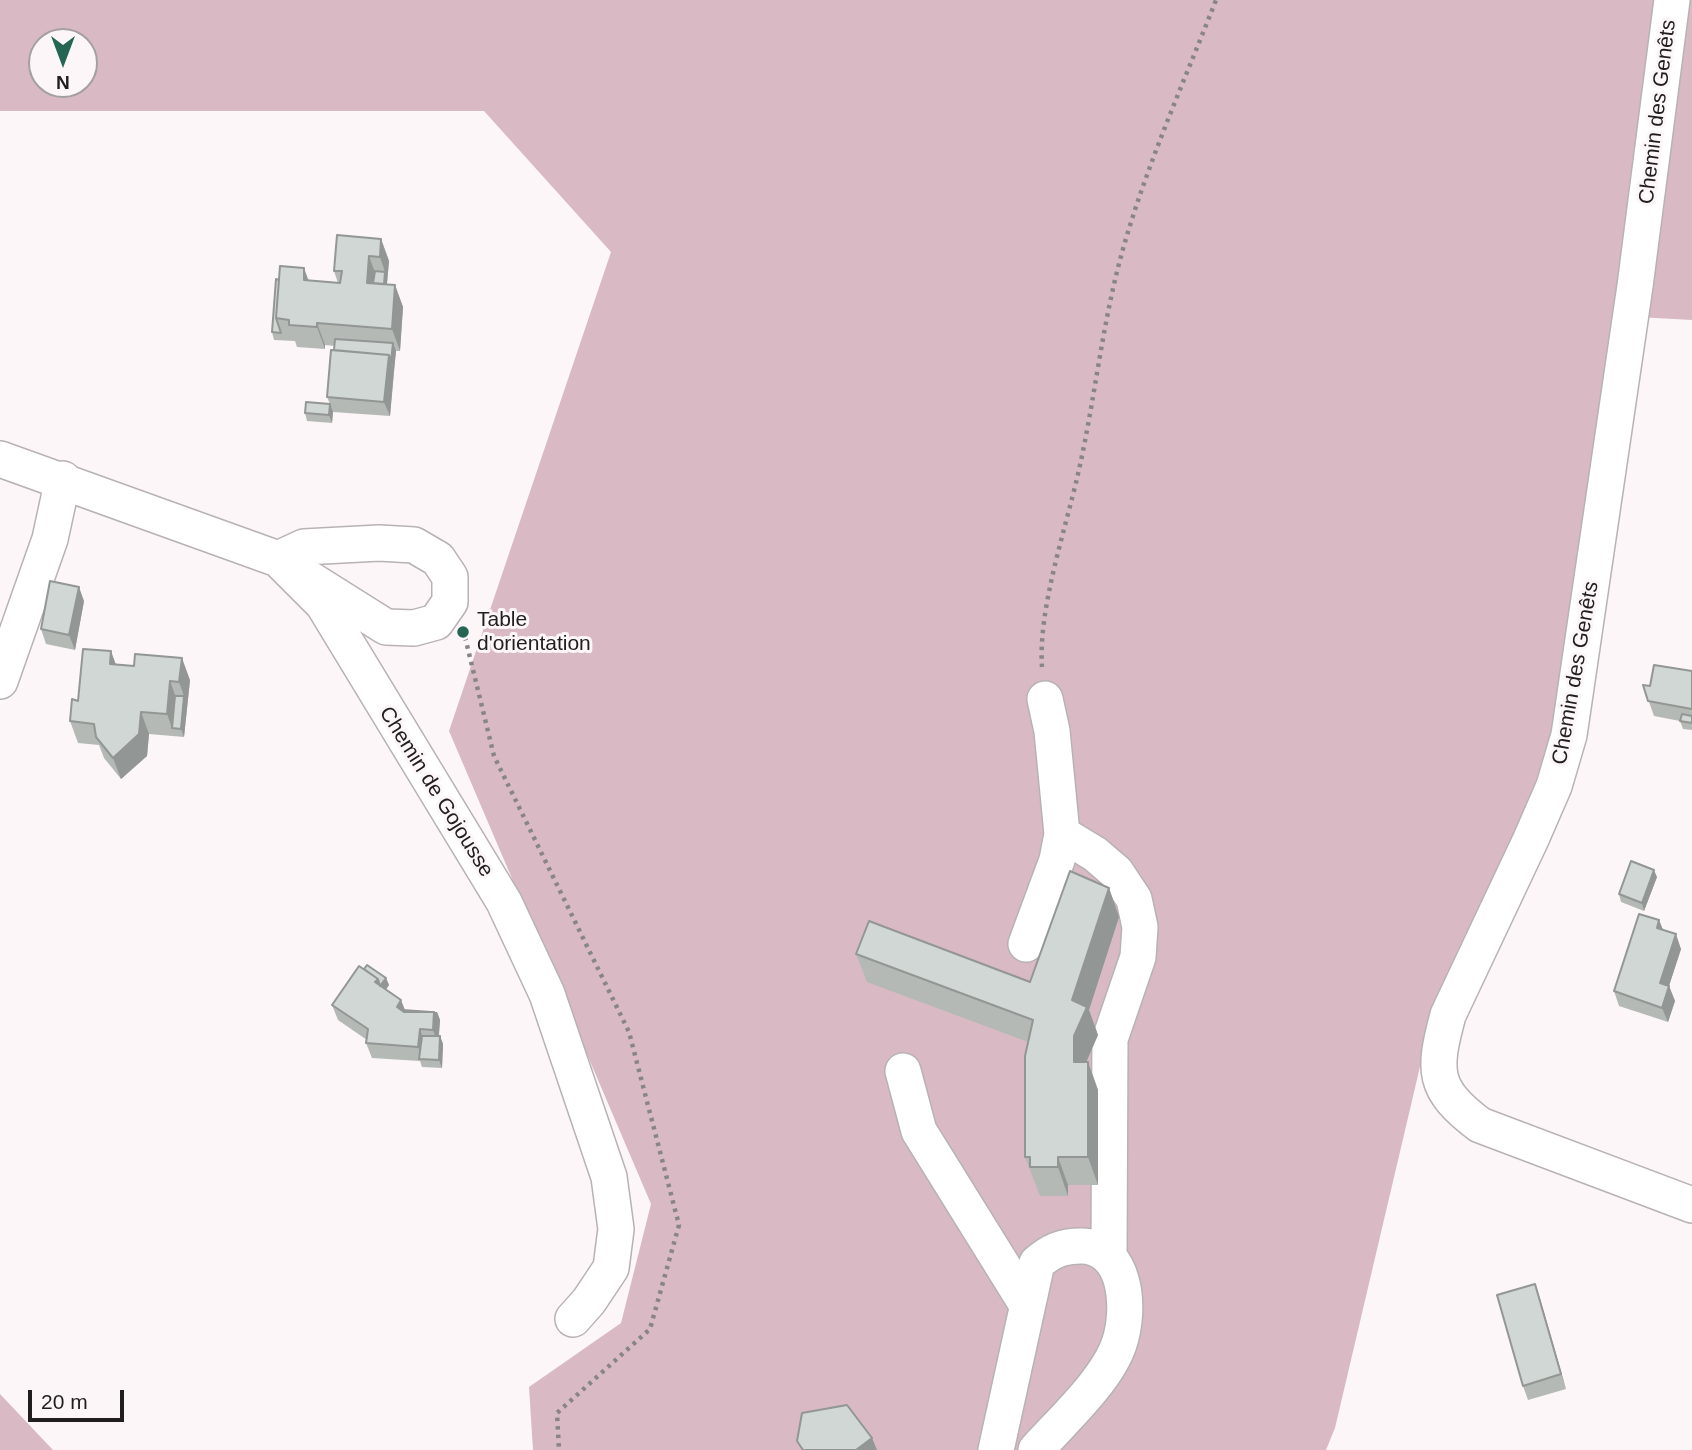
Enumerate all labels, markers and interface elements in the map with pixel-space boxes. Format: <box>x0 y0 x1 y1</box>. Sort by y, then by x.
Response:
street label: Chemin des Genêts <box>1634 18 1682 206</box>
north arrow <box>28 28 98 98</box>
text: N <box>56 72 70 93</box>
street label: Chemin des Genêts <box>1547 579 1605 767</box>
place label: Table d'orientation <box>477 607 591 657</box>
marker: Table d'orientation <box>455 624 471 640</box>
street label: Chemin de Gojousse <box>373 702 499 882</box>
scale bar <box>32 1376 128 1420</box>
text: 20 m <box>41 1390 88 1413</box>

